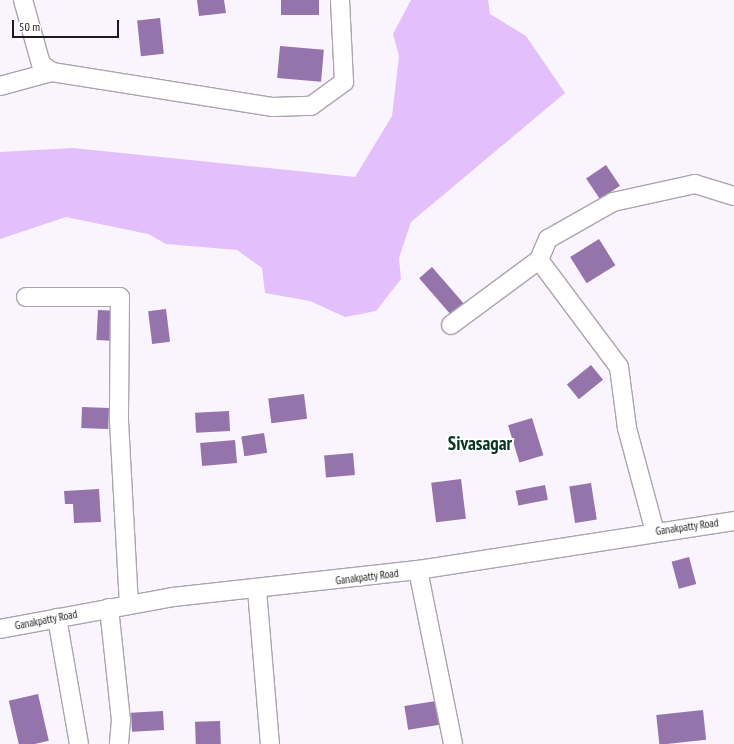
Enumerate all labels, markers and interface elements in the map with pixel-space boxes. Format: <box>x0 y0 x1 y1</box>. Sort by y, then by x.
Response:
scale bar <box>14 12 121 38</box>
text: 50 m <box>19 19 40 34</box>
district label: Sivasagar <box>448 433 512 455</box>
street label: Ganakpatty Road <box>655 516 719 538</box>
street label: Ganakpatty Road <box>335 567 399 587</box>
street label: Ganakpatty Road <box>13 607 79 633</box>

